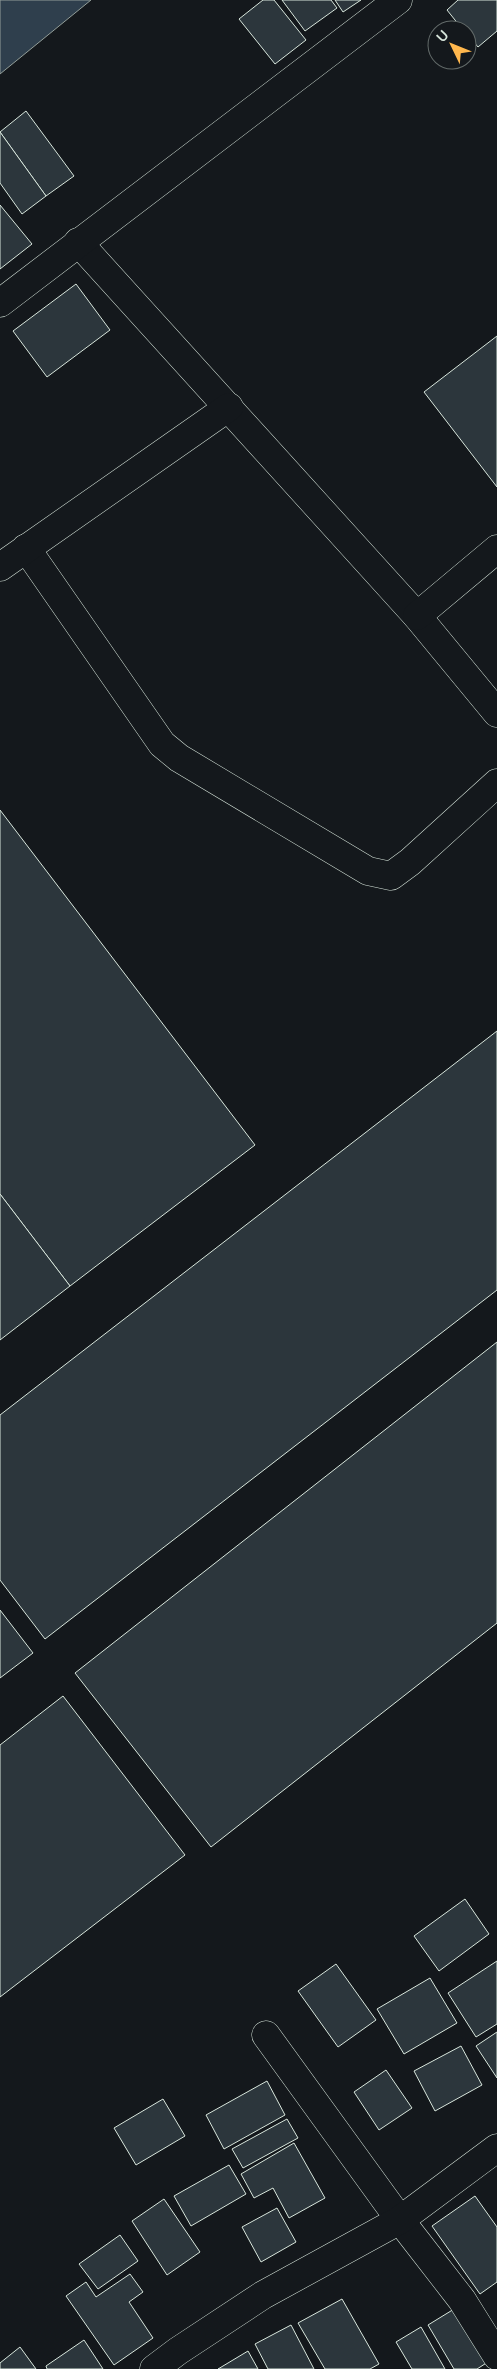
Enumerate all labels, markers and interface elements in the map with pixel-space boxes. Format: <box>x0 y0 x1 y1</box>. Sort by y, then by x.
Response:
north arrow <box>427 20 477 70</box>
text: U <box>432 26 453 46</box>

